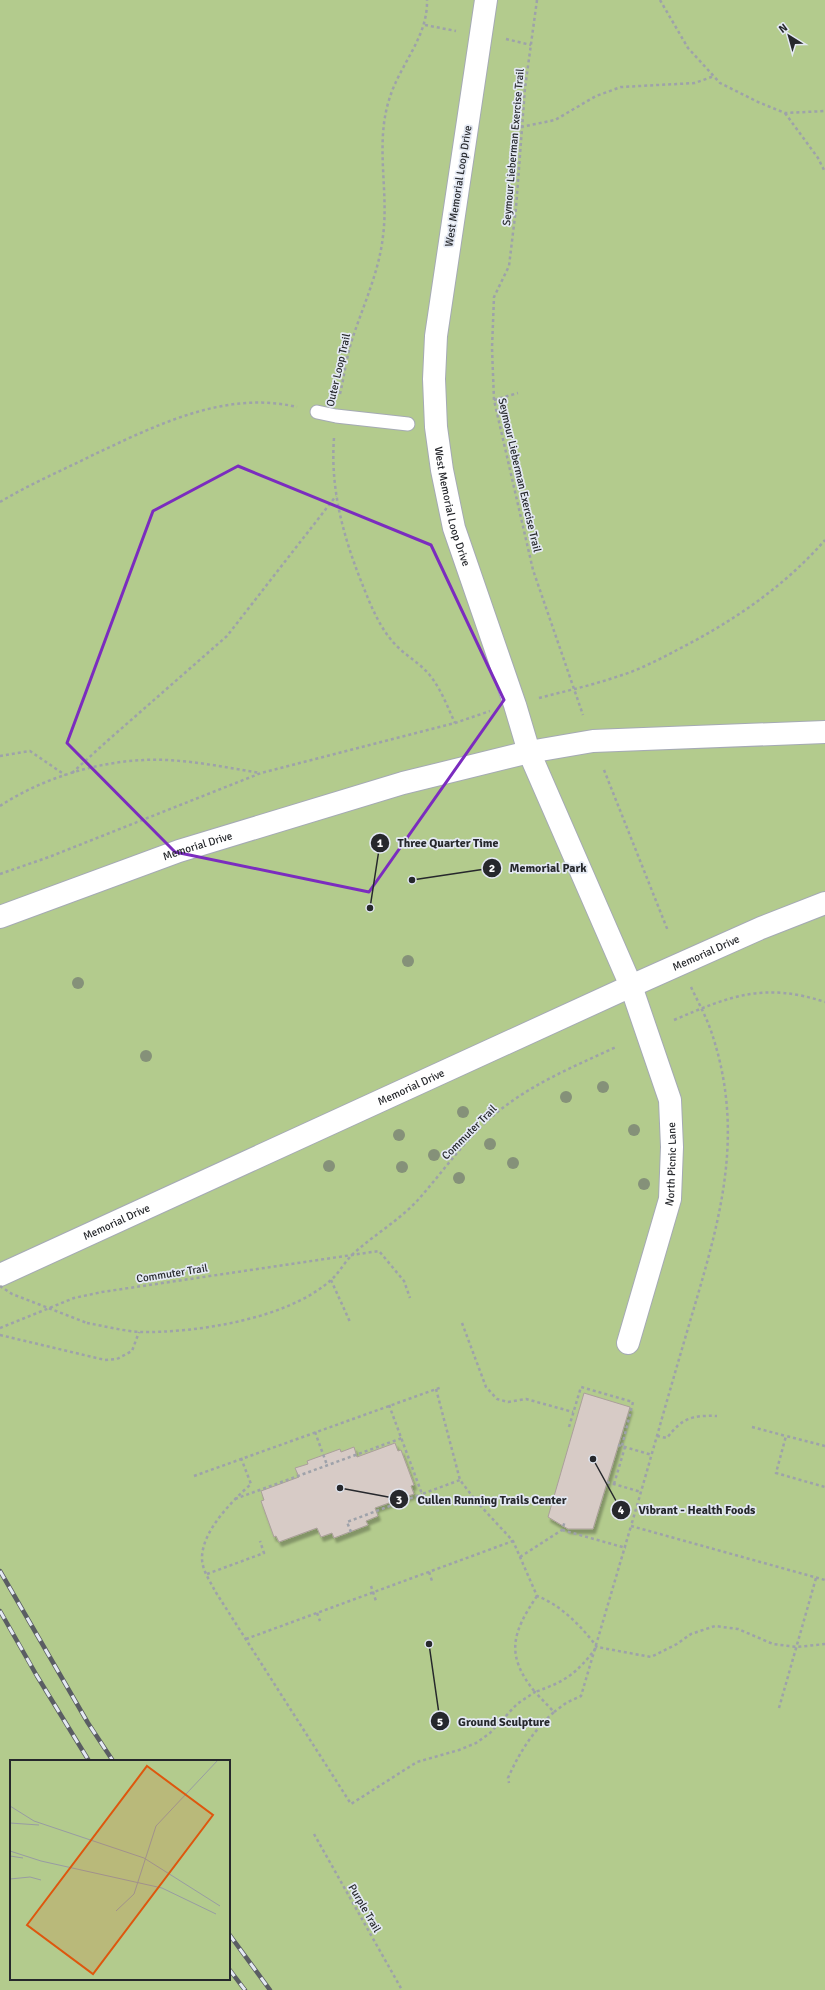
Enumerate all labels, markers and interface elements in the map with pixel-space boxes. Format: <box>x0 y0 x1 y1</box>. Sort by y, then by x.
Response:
north arrow <box>769 16 809 56</box>
text: N <box>776 21 790 36</box>
street label: Seymour Lieberman Exercise Trail <box>500 68 527 226</box>
street label: West Memorial Loop Drive <box>442 125 475 248</box>
street label: Outer Loop Trail <box>324 332 353 408</box>
street label: Seymour Lieberman Exercise Trail <box>495 397 544 553</box>
street label: West Memorial Loop Drive <box>432 446 473 568</box>
street label: Memorial Drive <box>161 829 234 863</box>
callout: Three Quarter Time <box>370 831 507 855</box>
text: 1 <box>377 836 384 851</box>
text: Three Quarter Time <box>398 836 498 851</box>
callout: Memorial Park <box>482 856 595 880</box>
text: 2 <box>489 861 495 876</box>
text: Memorial Park <box>509 861 587 876</box>
street label: Memorial Drive <box>671 932 742 974</box>
street label: Memorial Drive <box>376 1066 447 1108</box>
street label: Commuter Trail <box>439 1102 499 1162</box>
street label: North Picnic Lane <box>662 1122 679 1207</box>
street label: Memorial Drive <box>81 1201 152 1243</box>
street label: Commuter Trail <box>135 1261 209 1286</box>
callout: Cullen Running Trails Center <box>389 1487 574 1511</box>
text: 3 <box>396 1493 402 1508</box>
text: Cullen Running Trails Center <box>418 1493 567 1508</box>
callout: Vibrant - Health Foods <box>611 1498 764 1522</box>
text: 4 <box>618 1503 625 1518</box>
text: Vibrant - Health Foods <box>639 1503 756 1518</box>
callout: Ground Sculpture <box>430 1709 558 1733</box>
text: 5 <box>437 1715 443 1730</box>
text: Ground Sculpture <box>458 1715 550 1730</box>
inset map <box>10 1760 230 1980</box>
street label: Purple Trail <box>346 1882 384 1935</box>

